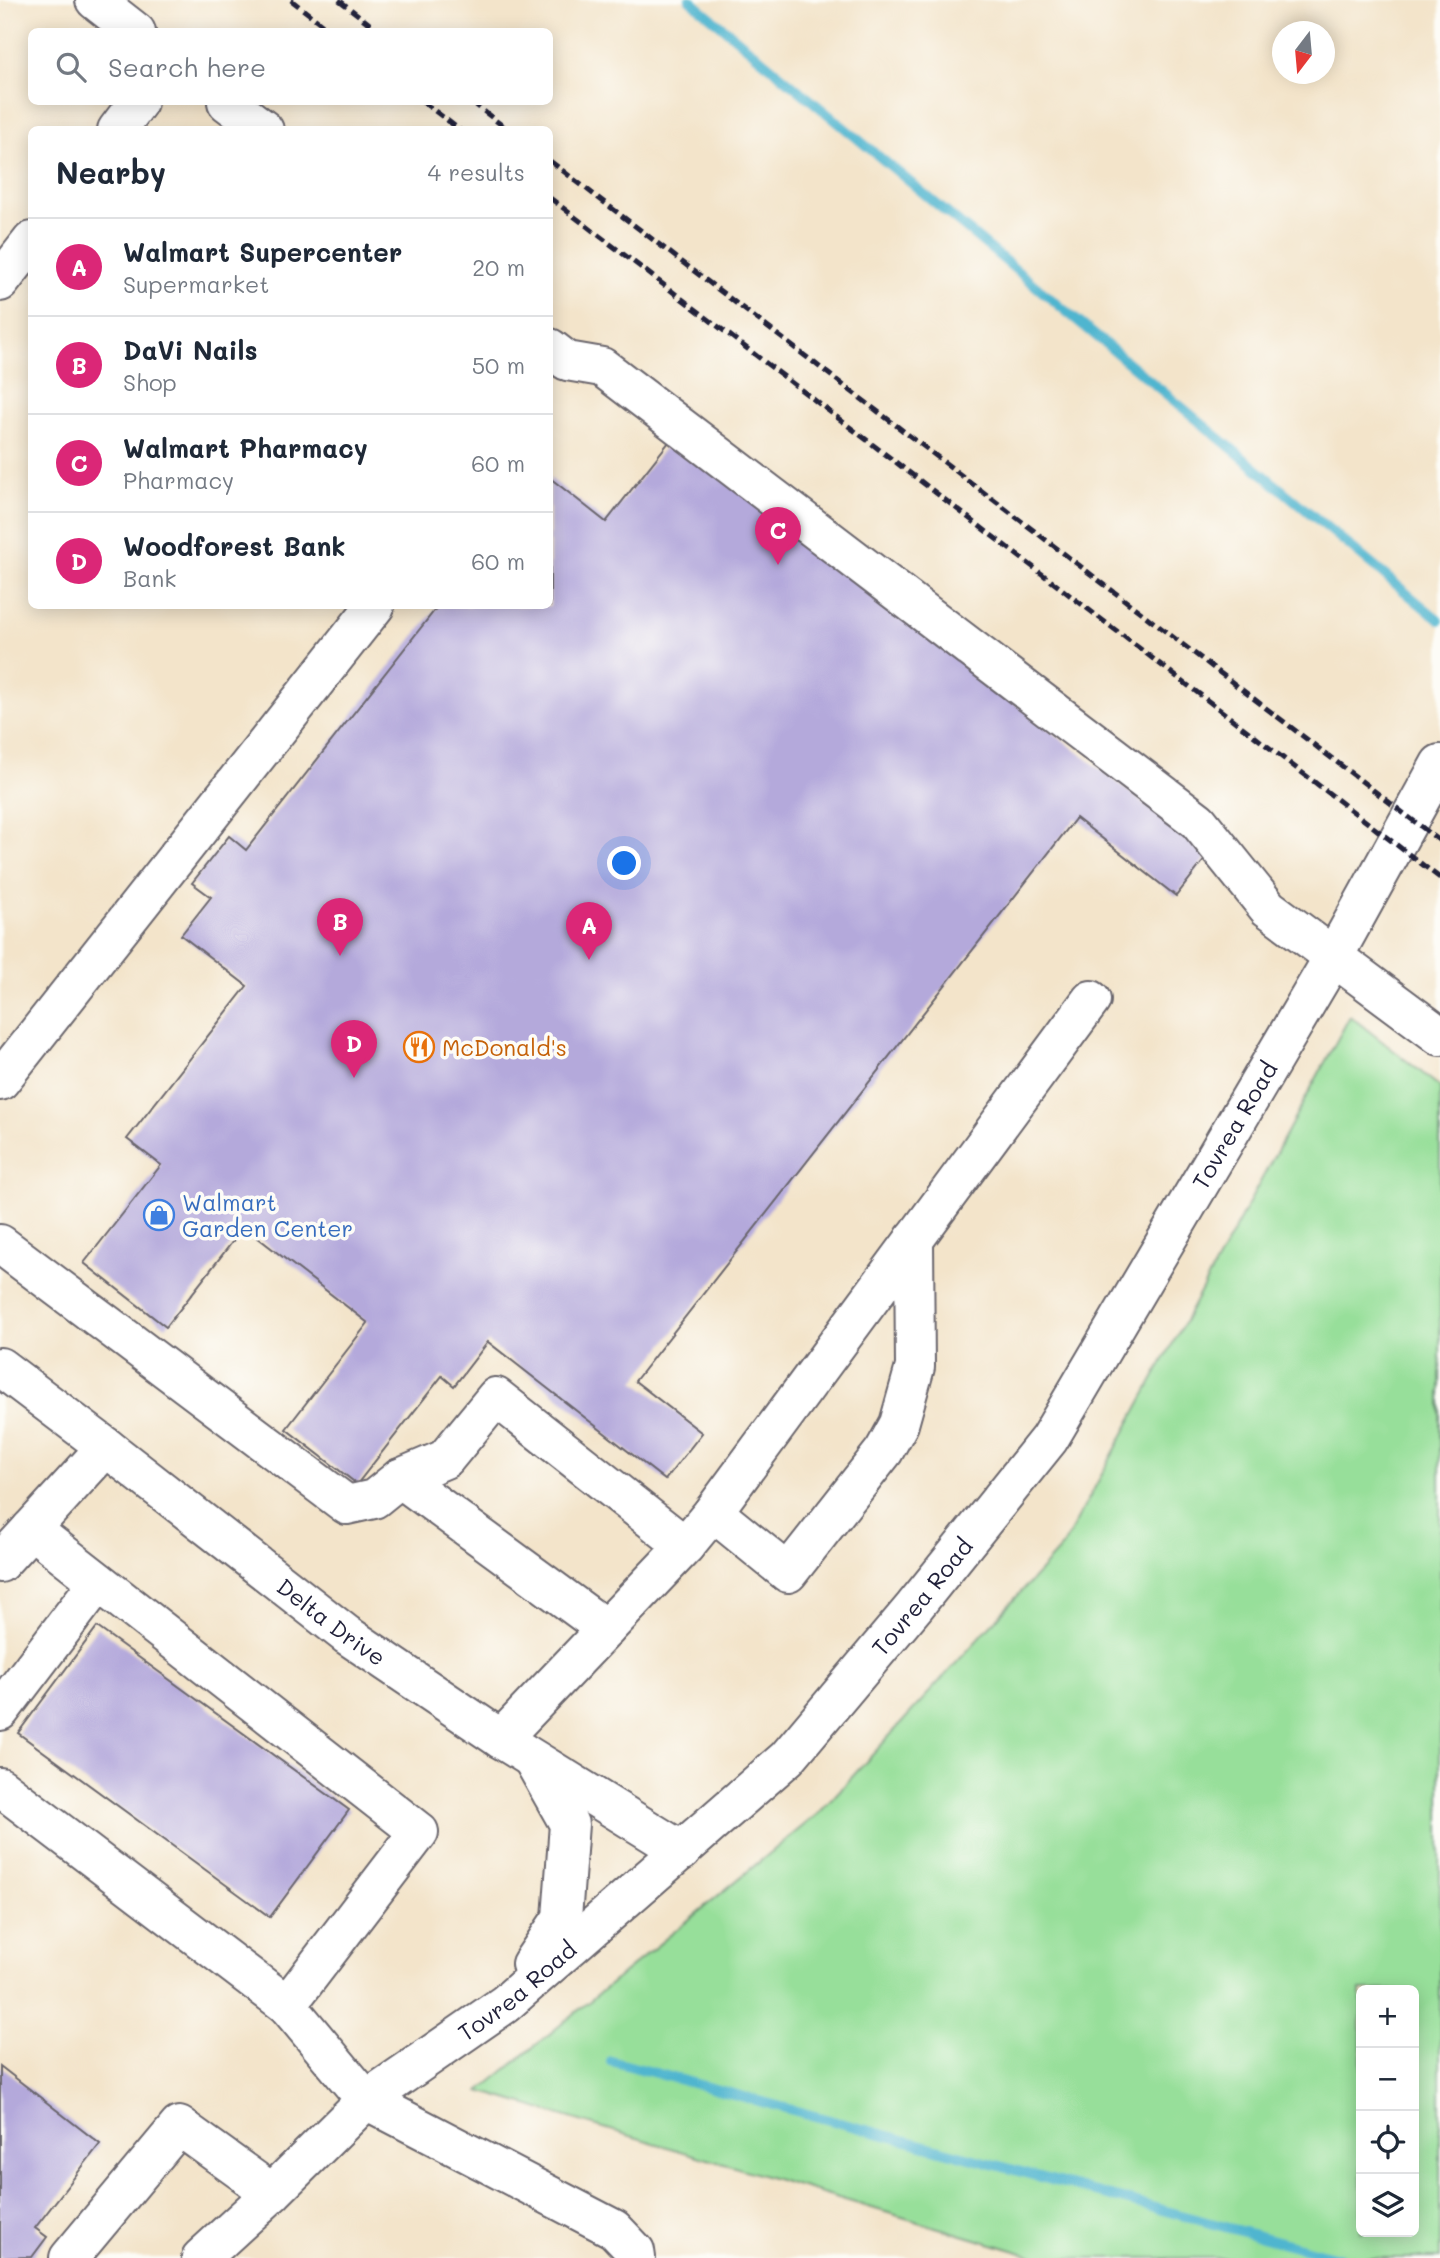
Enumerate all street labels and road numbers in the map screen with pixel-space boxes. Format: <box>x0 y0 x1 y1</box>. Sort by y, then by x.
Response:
street label: Tovrea Road <box>1185 1056 1284 1194</box>
street label: Tovrea Road <box>865 1532 979 1662</box>
street label: Delta Drive <box>271 1571 392 1672</box>
street label: Tovrea Road <box>452 1934 582 2047</box>

